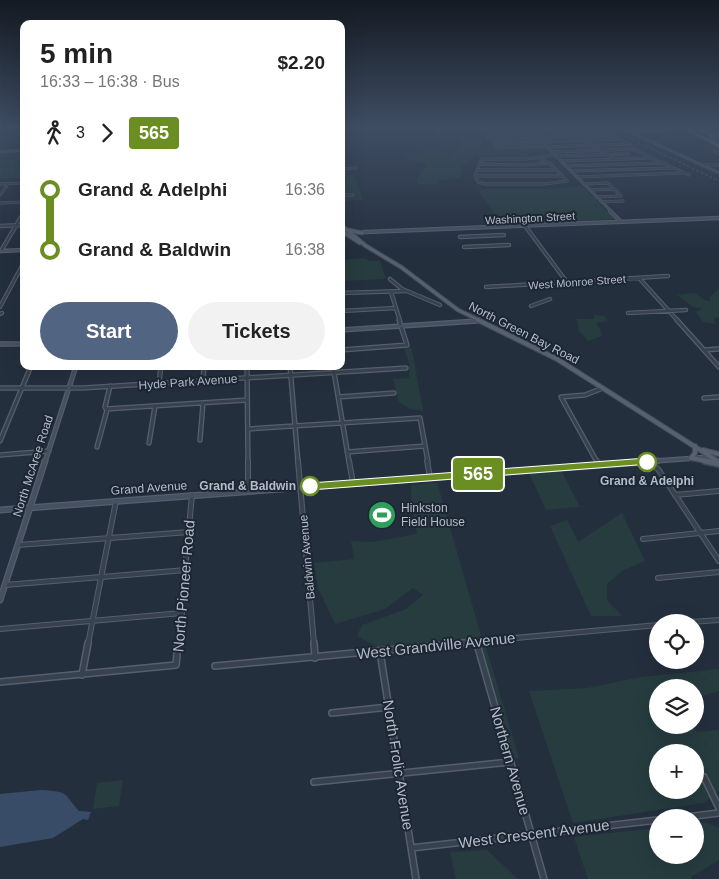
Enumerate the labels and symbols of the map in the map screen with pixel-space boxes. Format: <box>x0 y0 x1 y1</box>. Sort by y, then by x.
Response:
street label: Washington Street <box>485 210 575 226</box>
street label: West Monroe Street <box>528 273 626 291</box>
street label: North Green Bay Road <box>466 299 582 367</box>
street label: Hyde Park Avenue <box>138 372 238 392</box>
street label: North McAree Road <box>10 413 56 519</box>
marker: Grand & Adelphi <box>637 452 657 472</box>
line badge: 565 <box>449 458 507 490</box>
place label: Grand & Adelphi <box>600 474 694 488</box>
marker: Grand & Baldwin <box>300 476 320 496</box>
street label: Grand Avenue <box>110 478 188 498</box>
place label: Grand & Baldwin <box>199 479 296 493</box>
sports icon: Hinkston Field House <box>367 500 397 530</box>
place label: Hinkston Field House <box>401 501 465 529</box>
street label: Baldwin Avenue <box>296 514 318 600</box>
street label: North Pioneer Road <box>169 519 198 653</box>
street label: West Grandville Avenue <box>356 629 516 662</box>
street label: North Frolic Avenue <box>380 699 417 831</box>
street label: Northern Avenue <box>487 705 534 817</box>
street label: West Crescent Avenue <box>457 816 610 851</box>

